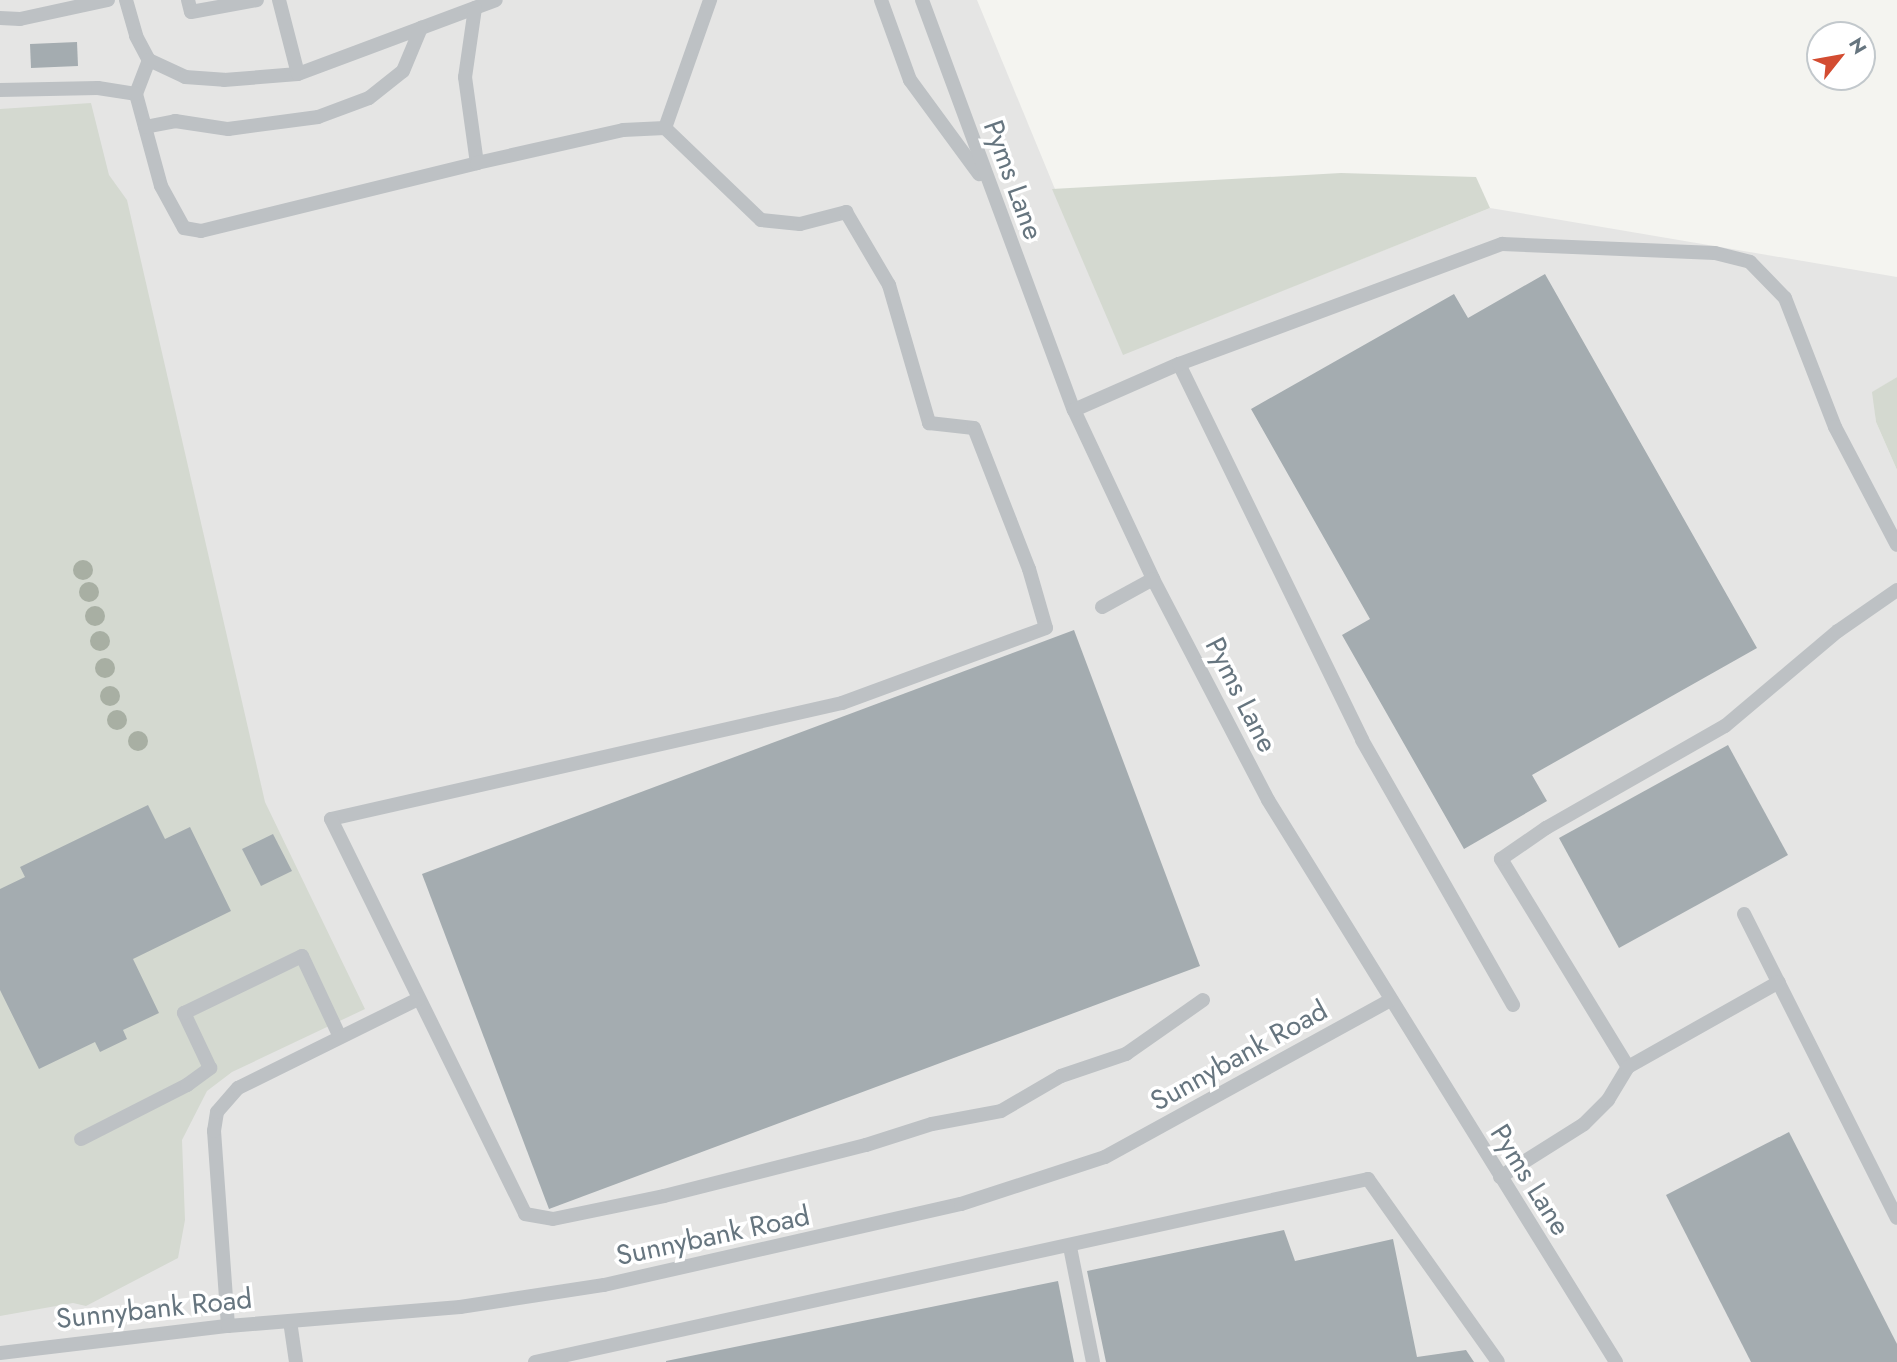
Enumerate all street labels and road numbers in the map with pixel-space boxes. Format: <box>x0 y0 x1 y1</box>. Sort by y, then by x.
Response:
street label: Pyms Lane <box>976 116 1050 244</box>
street label: Pyms Lane <box>1198 632 1284 758</box>
street label: Sunnybank Road <box>1145 994 1333 1118</box>
street label: Pyms Lane <box>1483 1118 1577 1242</box>
street label: Sunnybank Road <box>613 1199 813 1273</box>
street label: Sunnybank Road <box>54 1282 254 1336</box>

